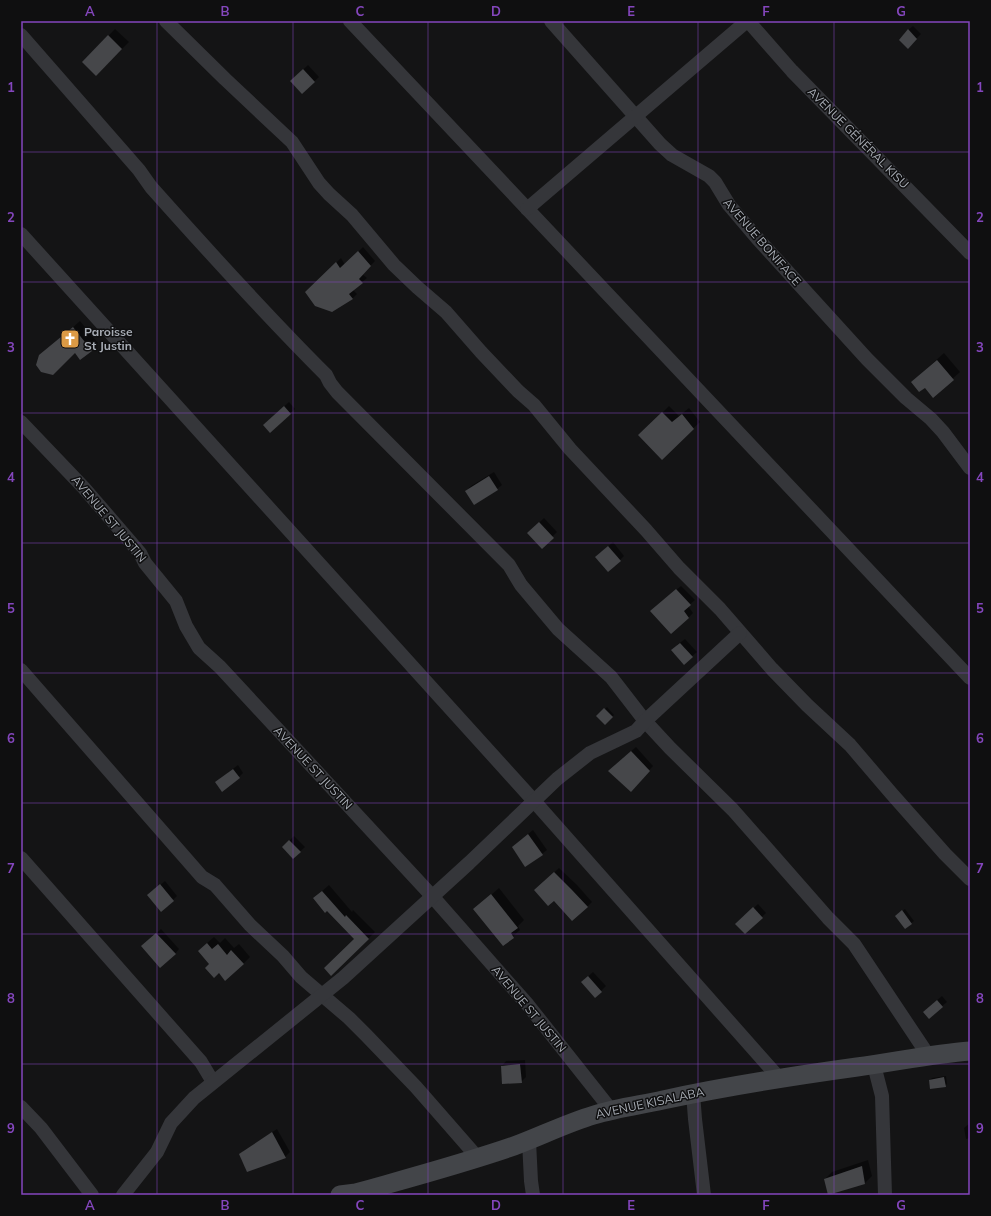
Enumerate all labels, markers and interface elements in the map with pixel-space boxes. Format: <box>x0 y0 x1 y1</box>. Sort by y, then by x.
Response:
text: A <box>85 3 95 19</box>
text: B <box>221 3 230 19</box>
text: C <box>356 3 365 19</box>
text: D <box>491 3 501 19</box>
text: E <box>627 3 635 19</box>
text: F <box>762 3 770 19</box>
text: G <box>896 3 906 19</box>
text: 1 <box>7 79 15 95</box>
text: 1 <box>976 79 984 95</box>
street label: AVENUE GÉNÉRAL KISU <box>805 84 912 191</box>
street label: AVENUE BONIFACE <box>720 195 804 288</box>
text: 2 <box>7 209 15 225</box>
text: 2 <box>976 209 984 225</box>
place label: Paroisse St Justin <box>84 324 133 353</box>
church icon: Paroisse St Justin <box>59 328 81 350</box>
text: 3 <box>7 339 15 355</box>
text: 3 <box>976 339 984 355</box>
text: 4 <box>7 469 15 485</box>
text: 4 <box>976 469 984 485</box>
street label: AVENUE ST JUSTIN <box>69 472 150 565</box>
text: 5 <box>7 600 15 616</box>
text: 5 <box>976 600 984 616</box>
street label: AVENUE ST JUSTIN <box>271 723 356 812</box>
text: 6 <box>7 730 15 746</box>
text: 6 <box>976 730 984 746</box>
text: 7 <box>7 860 15 876</box>
text: 7 <box>976 860 984 876</box>
street label: AVENUE ST JUSTIN <box>489 962 570 1055</box>
text: 8 <box>7 990 15 1006</box>
text: 8 <box>976 990 984 1006</box>
street label: AVENUE KISALABA <box>594 1084 706 1121</box>
text: 9 <box>7 1120 15 1136</box>
text: 9 <box>976 1120 984 1136</box>
text: A <box>85 1197 95 1213</box>
text: B <box>221 1197 230 1213</box>
text: C <box>356 1197 365 1213</box>
text: D <box>491 1197 501 1213</box>
text: E <box>627 1197 635 1213</box>
text: F <box>762 1197 770 1213</box>
text: G <box>896 1197 906 1213</box>

